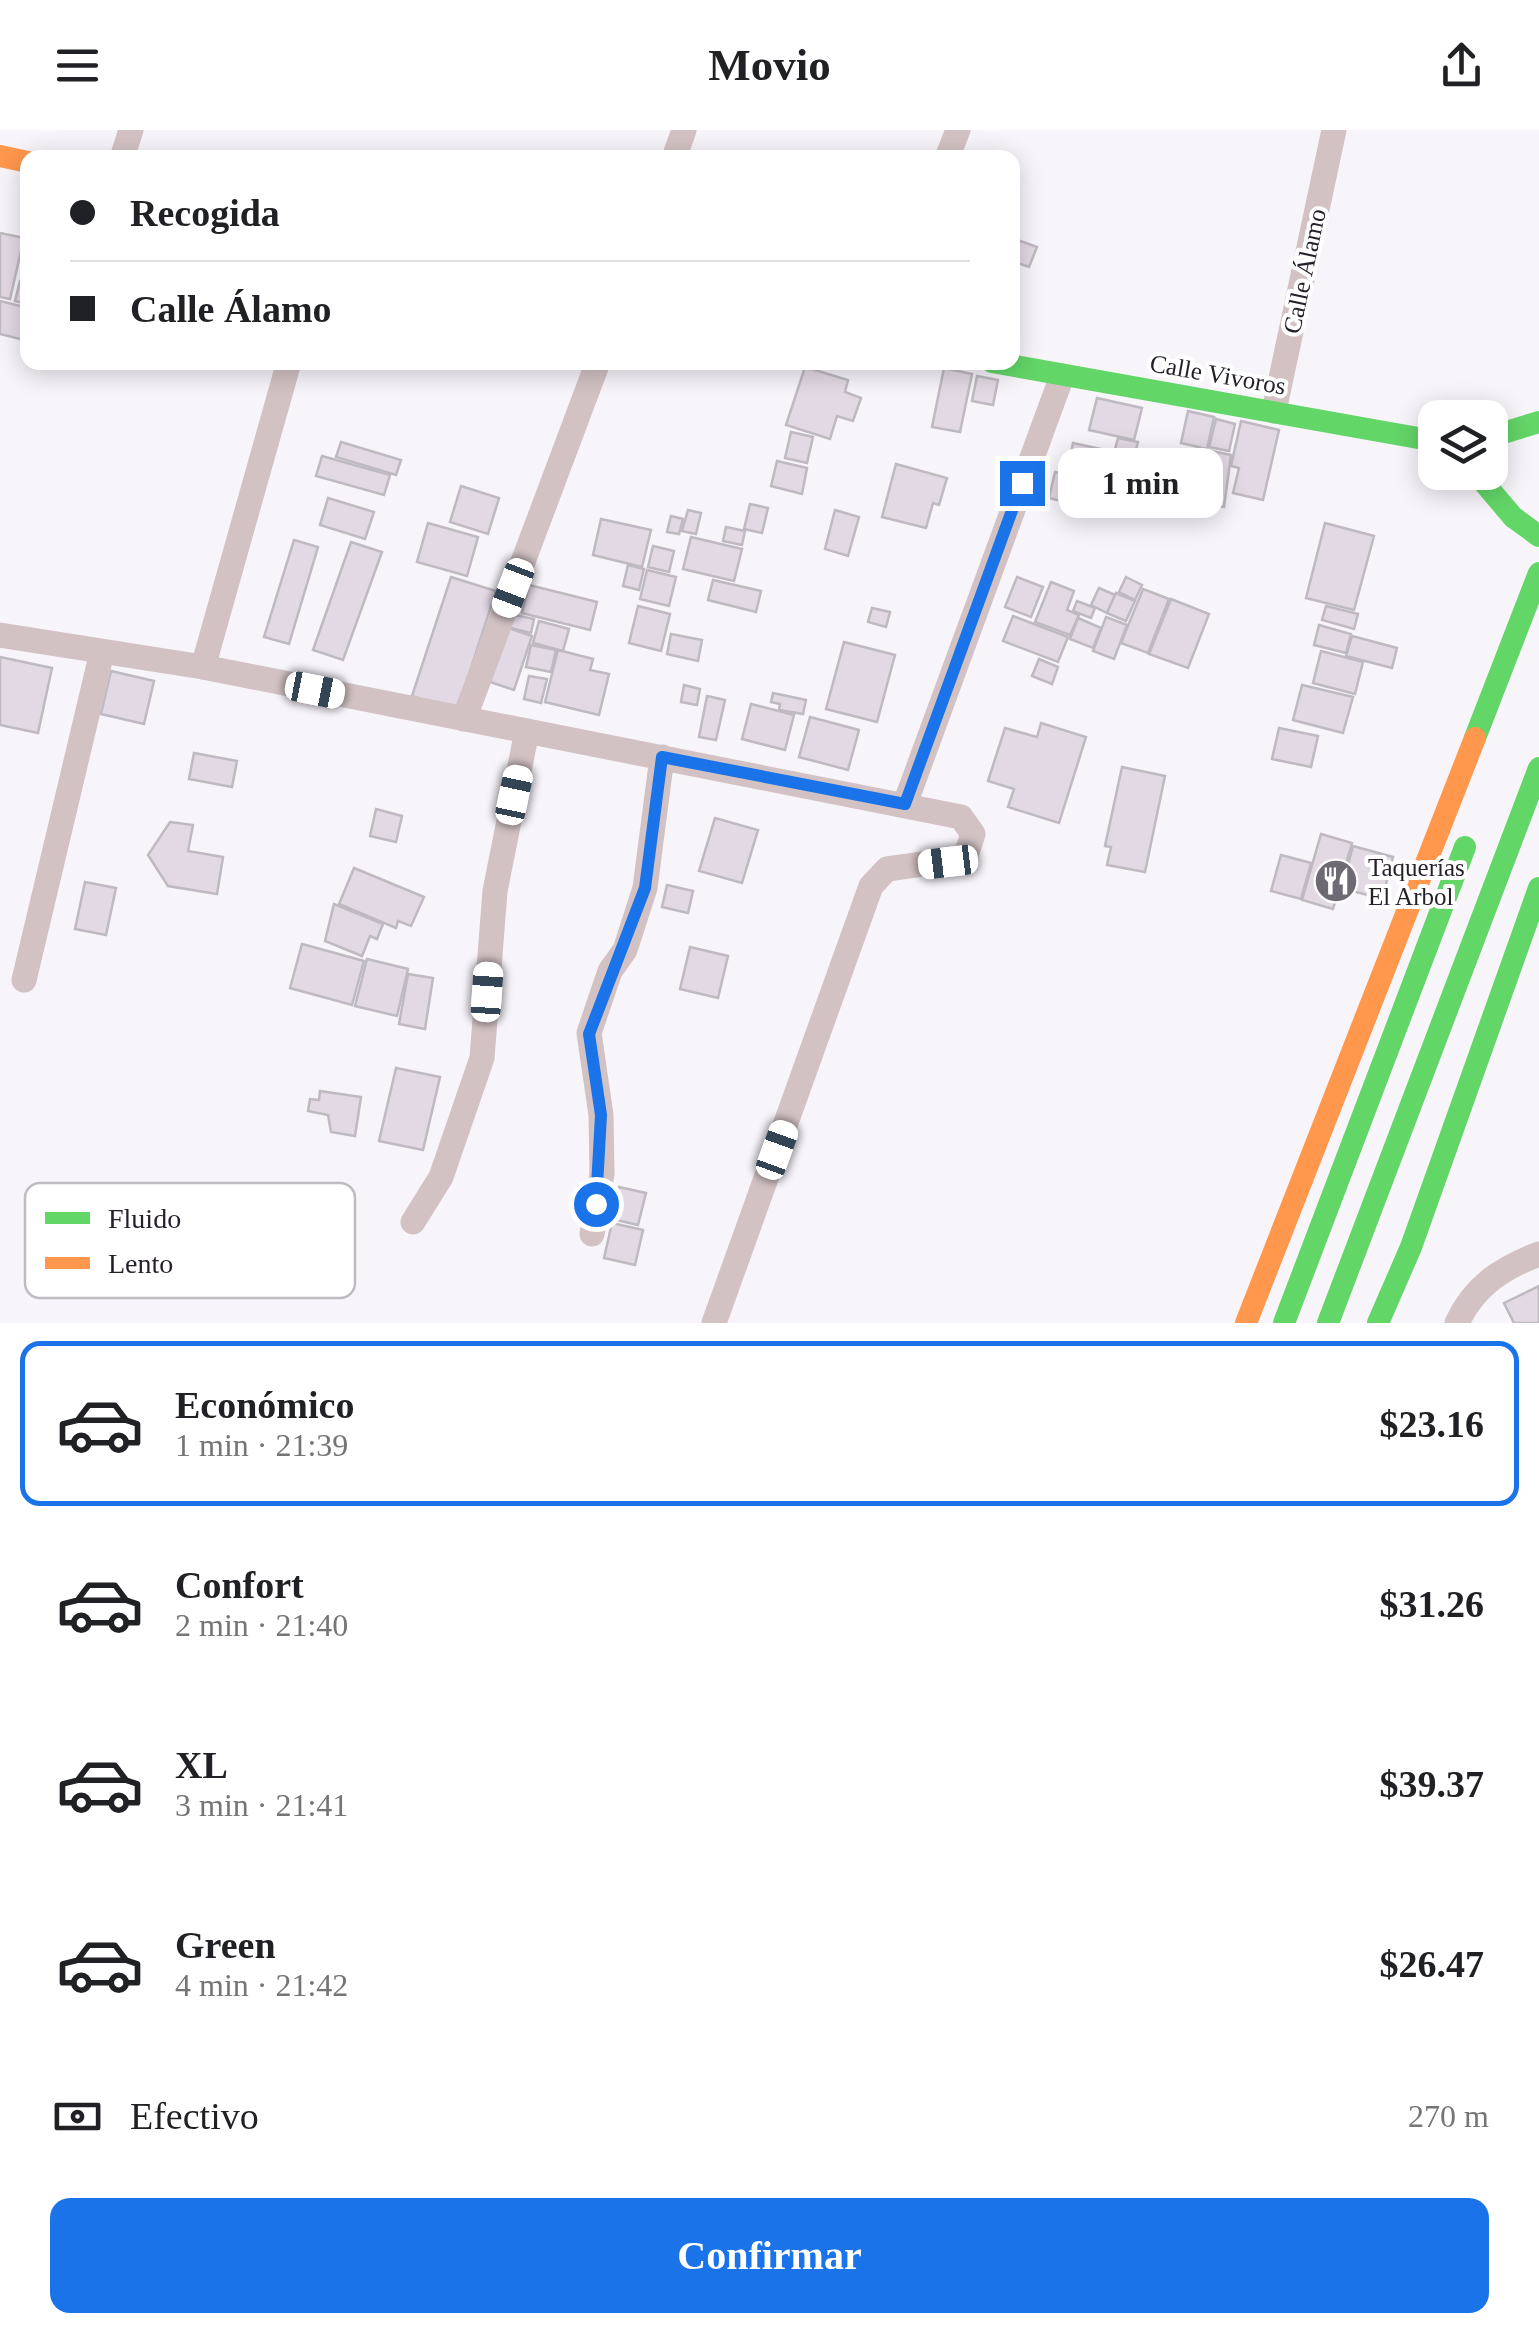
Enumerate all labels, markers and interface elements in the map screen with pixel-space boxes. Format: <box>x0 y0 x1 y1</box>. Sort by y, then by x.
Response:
icon: menu <box>50 38 105 93</box>
icon: share <box>1434 38 1489 93</box>
text: Movio <box>708 40 831 90</box>
text: Recogida <box>130 192 280 234</box>
street label: Calle Álamo <box>1278 206 1331 336</box>
text: Calle Álamo <box>130 288 332 330</box>
street label: Calle Vivoros <box>1148 349 1288 400</box>
map controls <box>1418 400 1508 490</box>
button: layers <box>1418 400 1508 490</box>
callout: 1 min <box>1057 448 1222 518</box>
route end <box>1000 461 1045 506</box>
text: 1 min <box>1102 465 1179 501</box>
car <box>488 555 538 621</box>
car <box>283 670 347 710</box>
car <box>493 763 535 827</box>
car <box>916 843 980 881</box>
place label: Taquerías El Arbol <box>1368 854 1465 910</box>
restaurant icon: Taquerías El Arbol <box>1313 858 1359 904</box>
car <box>470 961 504 1023</box>
car <box>753 1117 801 1183</box>
route start <box>574 1182 619 1227</box>
legend <box>25 1183 355 1298</box>
text: Fluido <box>108 1203 181 1234</box>
text: Lento <box>108 1248 173 1279</box>
icon: car <box>55 1379 145 1469</box>
text: Económico <box>175 1384 354 1426</box>
text: $23.16 <box>1380 1403 1484 1445</box>
text: 1 min · 21:39 <box>175 1427 348 1463</box>
icon: car <box>55 1559 145 1649</box>
text: Confort <box>175 1564 304 1606</box>
text: $31.26 <box>1380 1583 1484 1625</box>
text: 2 min · 21:40 <box>175 1607 348 1643</box>
icon: car <box>55 1739 145 1829</box>
text: XL <box>175 1744 228 1786</box>
text: $39.37 <box>1380 1763 1484 1805</box>
text: 3 min · 21:41 <box>175 1787 348 1823</box>
icon: car <box>55 1919 145 2009</box>
text: Green <box>175 1924 276 1966</box>
text: $26.47 <box>1380 1943 1484 1985</box>
text: 4 min · 21:42 <box>175 1967 348 2003</box>
icon: cash <box>50 2089 105 2144</box>
text: Efectivo <box>130 2095 259 2137</box>
text: 270 m <box>1408 2098 1489 2134</box>
button: Confirmar <box>50 2198 1489 2313</box>

